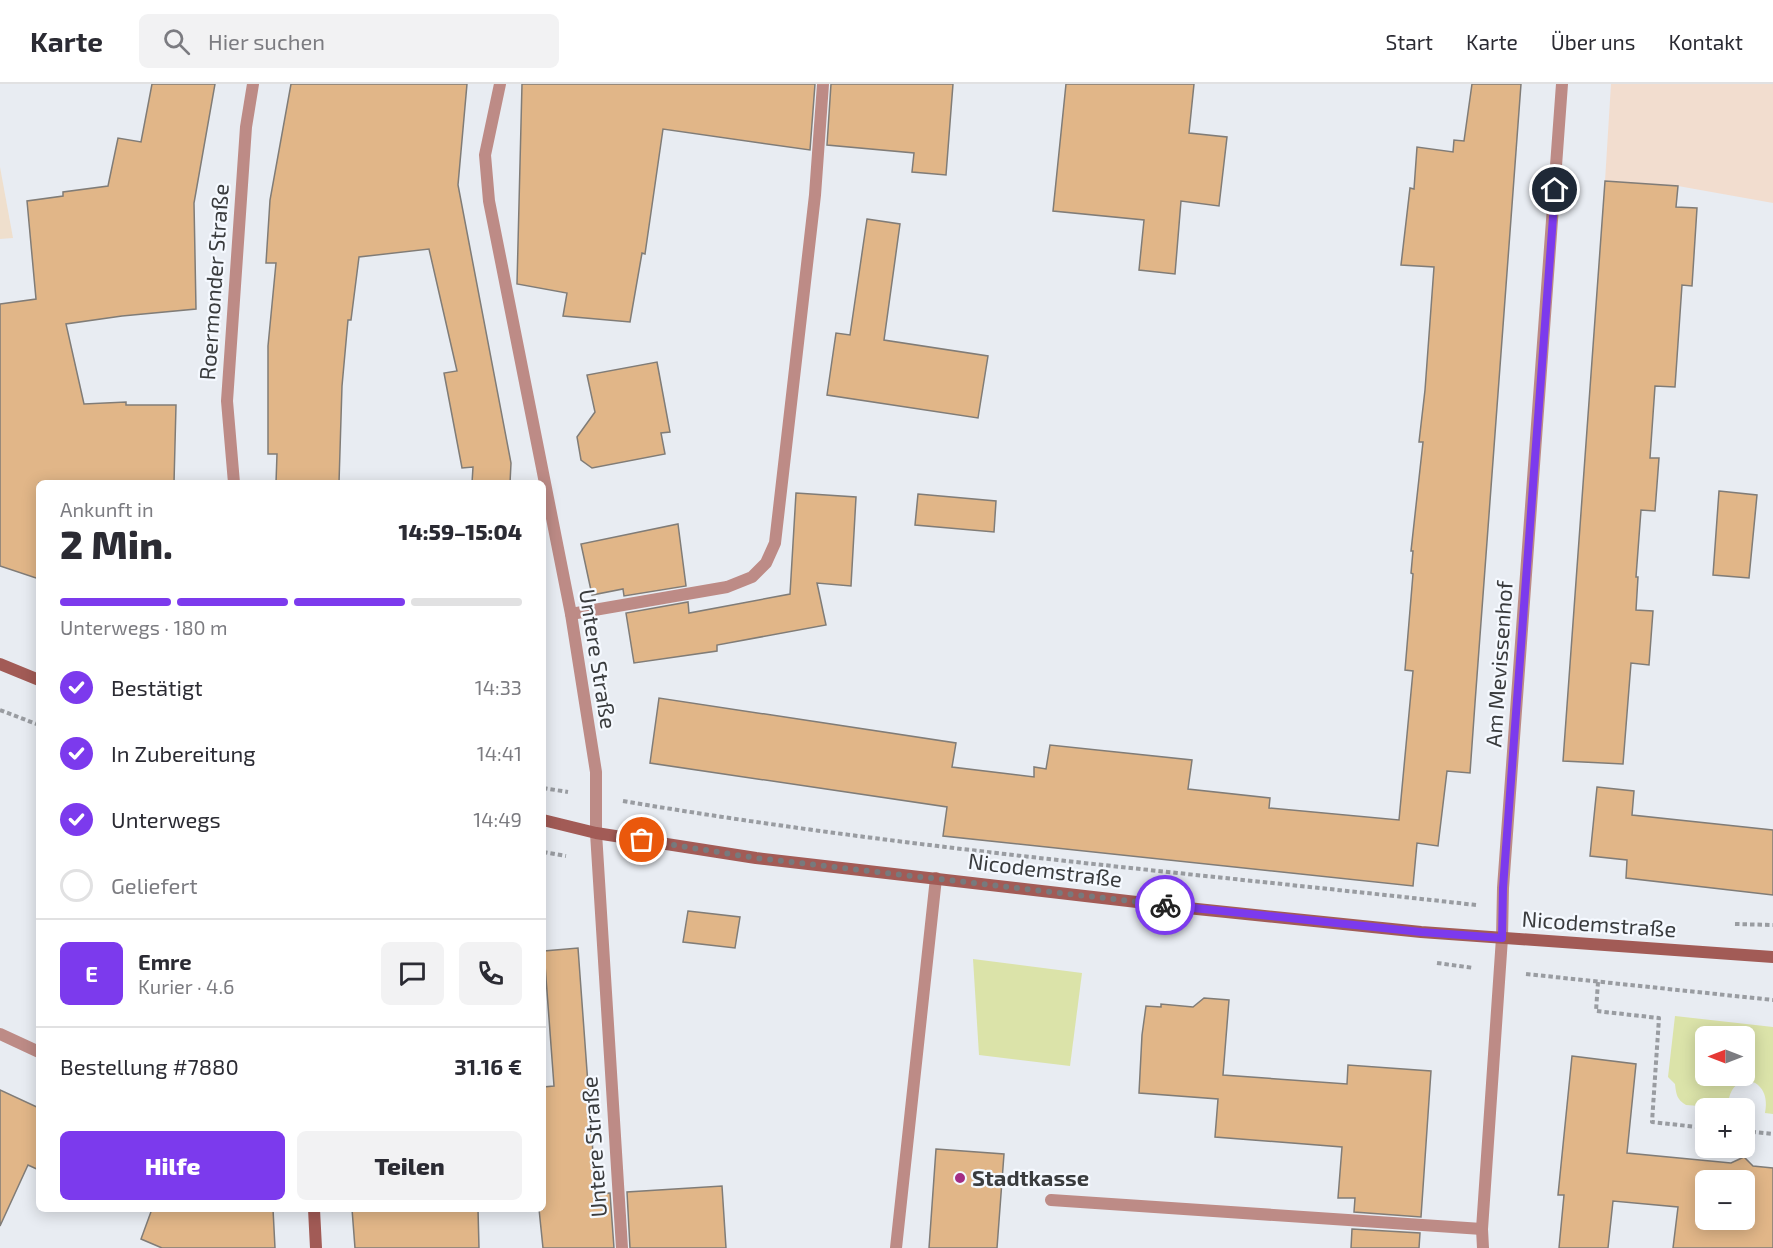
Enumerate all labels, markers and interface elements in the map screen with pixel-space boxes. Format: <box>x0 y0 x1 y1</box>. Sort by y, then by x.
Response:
search box <box>139 14 559 68</box>
text: Karte <box>30 24 103 58</box>
icon: search <box>160 25 193 58</box>
text: Hier suchen <box>208 28 325 54</box>
text: Start <box>1386 29 1433 54</box>
text: Karte <box>1466 29 1518 54</box>
text: Über uns <box>1551 29 1636 54</box>
text: Kontakt <box>1669 29 1743 54</box>
pin <box>1529 164 1580 215</box>
icon: home <box>1538 173 1571 206</box>
street label: Roermonder Straße <box>193 183 233 381</box>
text: Ankunft in <box>60 497 154 521</box>
text: 14:59–15:04 <box>398 518 522 544</box>
text: 2 Min. <box>60 520 173 567</box>
street label: Am Mevissenhof <box>1479 579 1517 748</box>
street label: Untere Straße <box>575 587 623 731</box>
text: Unterwegs · 180 m <box>60 615 228 639</box>
icon: check <box>60 671 93 704</box>
text: Bestätigt <box>111 674 203 700</box>
text: 14:33 <box>475 675 522 699</box>
icon: check <box>60 737 93 770</box>
text: In Zubereitung <box>111 740 256 766</box>
text: 14:41 <box>477 741 522 765</box>
icon: check <box>60 803 93 836</box>
text: Unterwegs <box>111 806 221 832</box>
text: 14:49 <box>473 807 522 831</box>
pin <box>616 814 667 865</box>
icon: bag <box>625 823 658 856</box>
street label: Nicodemstraße <box>967 847 1124 891</box>
text: Geliefert <box>111 872 198 898</box>
courier <box>1135 875 1195 935</box>
icon: bike <box>1149 889 1182 922</box>
street label: Nicodemstraße <box>1521 905 1677 941</box>
button: chat <box>381 942 444 1005</box>
button: phone <box>459 942 522 1005</box>
text: Emre <box>138 948 192 974</box>
text: E <box>85 960 98 986</box>
text: Kurier · 4.6 <box>138 974 234 998</box>
north arrow <box>1695 1026 1755 1086</box>
map controls <box>1695 1026 1755 1230</box>
text: Bestellung #7880 <box>60 1053 239 1079</box>
text: 31.16 € <box>454 1053 522 1079</box>
street label: Untere Straße <box>575 1076 611 1218</box>
button: + <box>1695 1098 1755 1158</box>
button: Hilfe <box>60 1131 285 1200</box>
button: Teilen <box>297 1131 522 1200</box>
place label: Stadtkasse <box>972 1164 1089 1190</box>
button: − <box>1695 1170 1755 1230</box>
marker: Stadtkasse <box>953 1171 967 1185</box>

